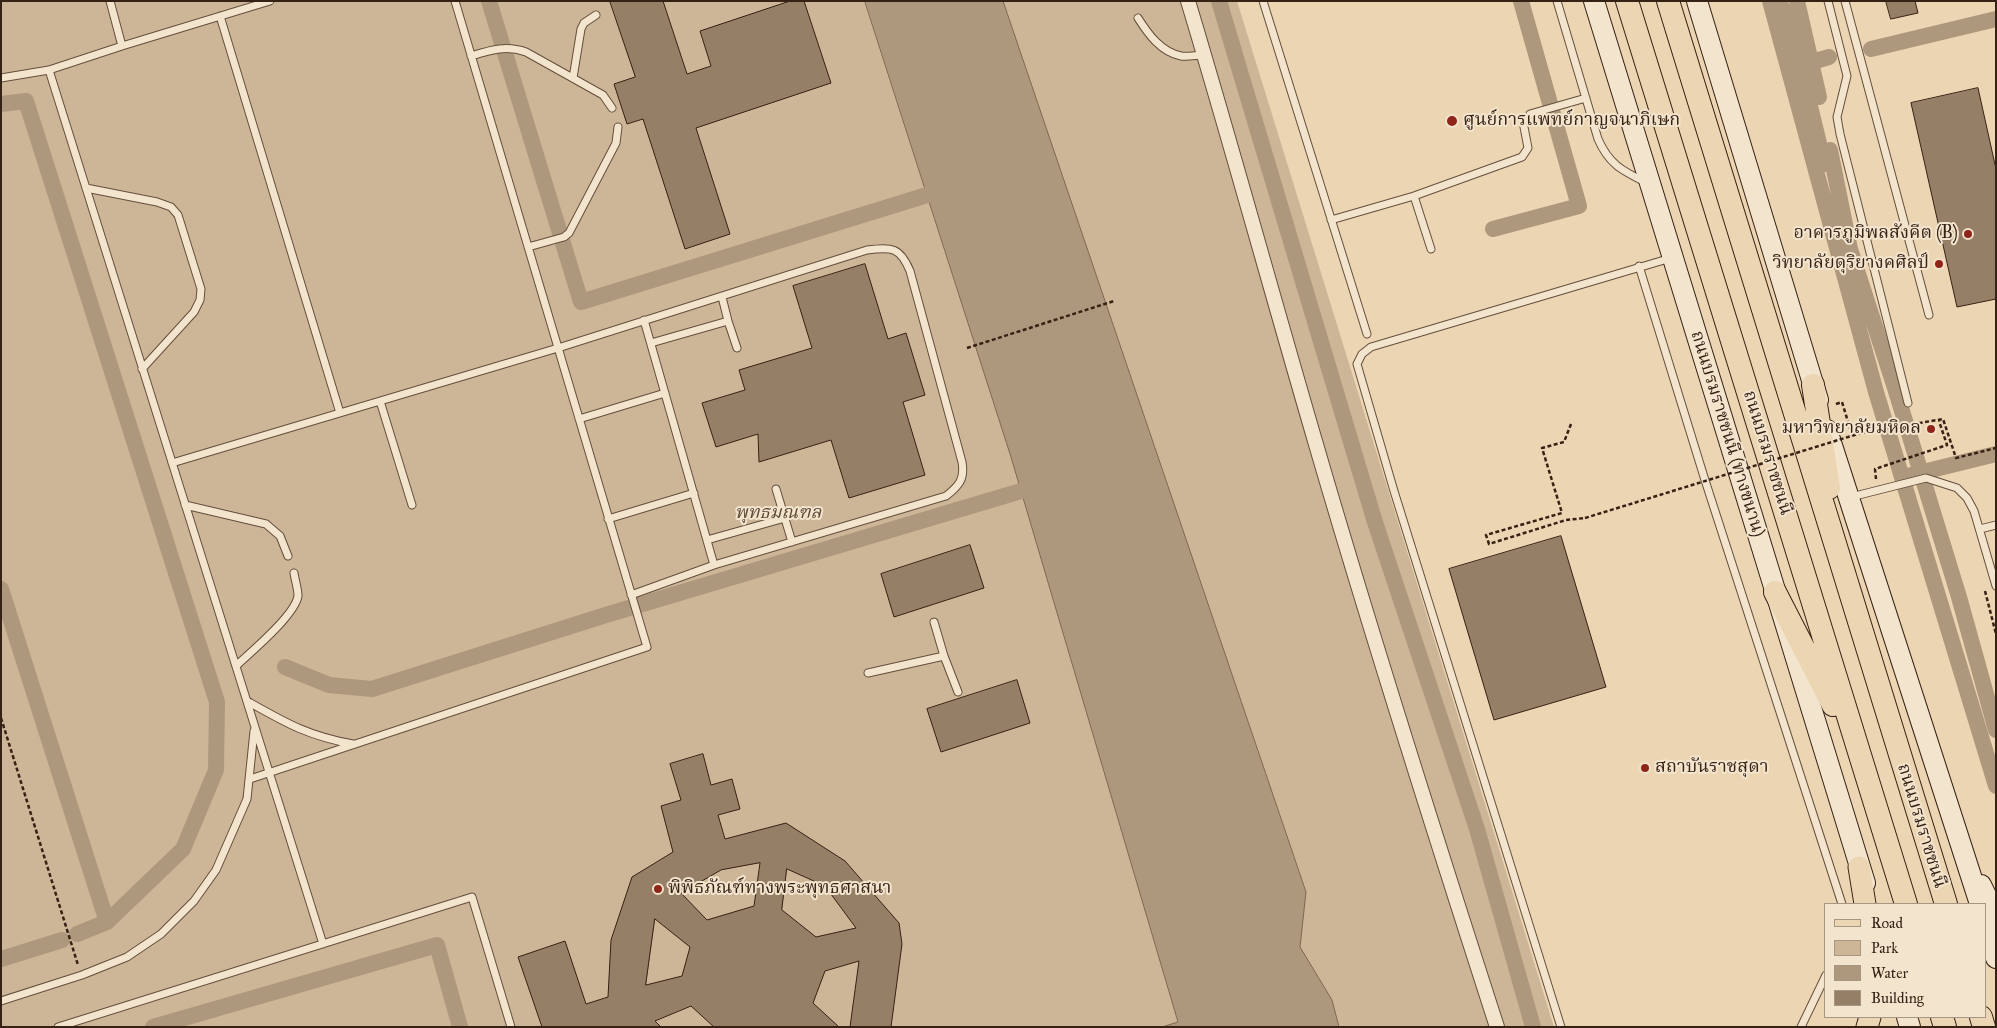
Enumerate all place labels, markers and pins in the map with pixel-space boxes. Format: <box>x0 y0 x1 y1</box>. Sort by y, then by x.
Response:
place label: ศูนย์การแพทย์กาญจนาภิเษก <box>1463 110 1680 132</box>
marker: ศูนย์การแพทย์กาญจนาภิเษก <box>1445 114 1459 128</box>
place label: อาคารภูมิพลสังคีต (B) <box>1793 223 1958 245</box>
marker: อาคารภูมิพลสังคีต (B) <box>1962 228 1974 240</box>
place label: วิทยาลัยดุริยางคศิลป์ <box>1772 253 1929 275</box>
marker: วิทยาลัยดุริยางคศิลป์ <box>1933 258 1945 270</box>
place label: มหาวิทยาลัยมหิดล <box>1782 418 1921 440</box>
marker: มหาวิทยาลัยมหิดล <box>1925 423 1937 435</box>
place label: สถาบันราชสุดา <box>1655 757 1769 779</box>
marker: สถาบันราชสุดา <box>1639 762 1651 774</box>
place label: พิพิธภัณฑ์ทางพระพุทธศาสนา <box>668 878 891 900</box>
marker: พิพิธภัณฑ์ทางพระพุทธศาสนา <box>652 883 664 895</box>

